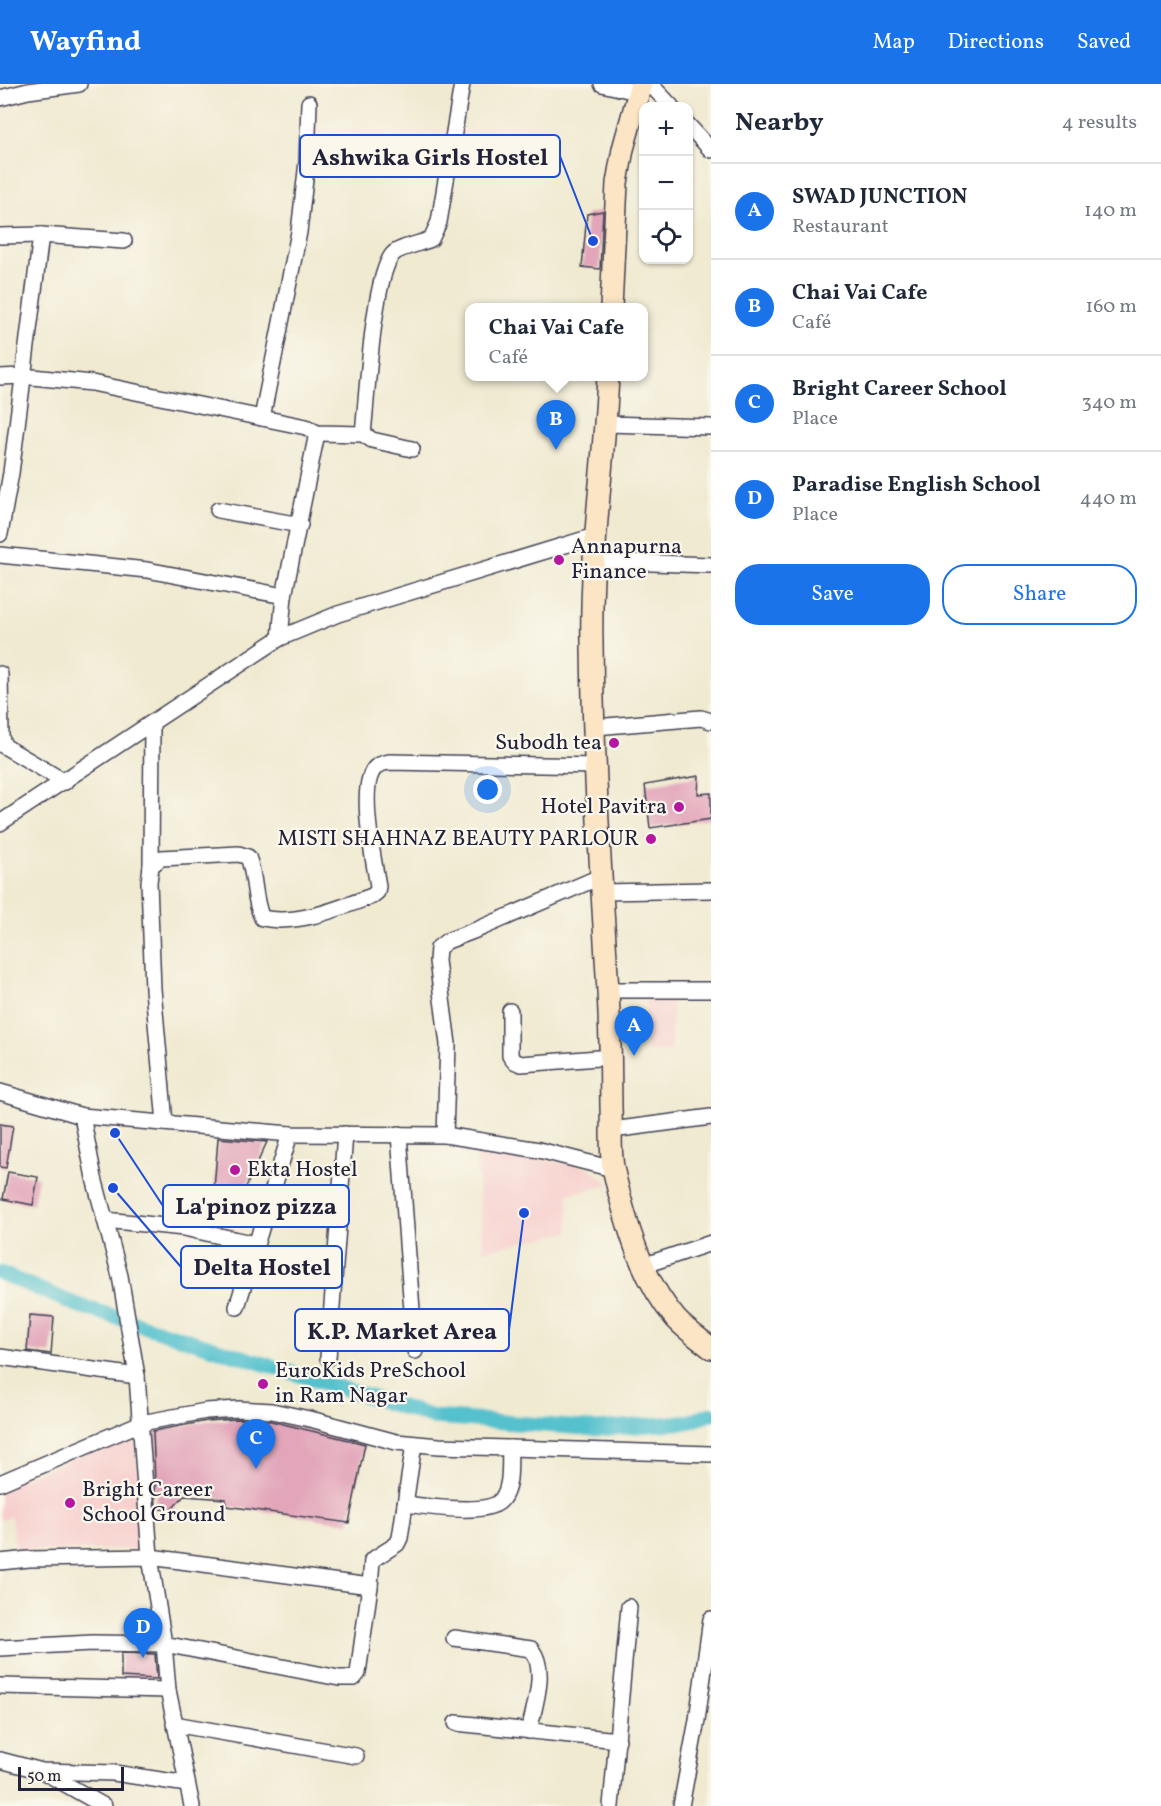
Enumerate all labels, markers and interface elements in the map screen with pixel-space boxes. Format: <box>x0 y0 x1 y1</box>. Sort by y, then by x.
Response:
text: Wayfind <box>30 23 141 62</box>
text: Map <box>873 28 915 57</box>
text: Directions <box>948 28 1044 57</box>
text: Saved <box>1077 28 1131 57</box>
map controls <box>639 102 693 264</box>
button: + <box>639 102 693 156</box>
text: Nearby <box>735 105 824 141</box>
text: 4 results <box>1062 109 1137 137</box>
callout: Ashwika Girls Hostel <box>300 135 560 177</box>
text: Ashwika Girls Hostel <box>312 142 548 176</box>
button: − <box>639 156 693 210</box>
text: SWAD JUNCTION <box>792 182 968 213</box>
text: A <box>747 197 762 225</box>
text: 140 m <box>1084 197 1137 225</box>
button: locate <box>639 210 693 264</box>
text: Restaurant <box>792 213 889 241</box>
text: Chai Vai Cafe <box>792 278 927 309</box>
text: B <box>748 293 761 321</box>
text: 160 m <box>1085 293 1137 321</box>
popup <box>465 303 648 381</box>
text: Café <box>792 309 831 337</box>
text: Chai Vai Cafe <box>489 313 624 344</box>
text: Café <box>489 344 528 372</box>
text: Bright Career School <box>792 374 1007 405</box>
text: C <box>748 389 761 417</box>
text: 340 m <box>1081 389 1137 417</box>
pin: B <box>536 400 576 450</box>
text: Place <box>792 405 838 433</box>
text: Paradise English School <box>792 470 1041 501</box>
text: D <box>747 485 762 513</box>
text: 440 m <box>1080 485 1137 513</box>
text: Place <box>792 501 838 529</box>
place label: Annapurna Finance <box>571 532 682 588</box>
marker: Annapurna Finance <box>552 553 566 567</box>
button: Save <box>735 564 930 625</box>
button: Share <box>942 564 1137 625</box>
place label: Subodh tea <box>495 728 602 759</box>
marker: Subodh tea <box>607 736 621 750</box>
your location <box>473 775 502 804</box>
place label: Hotel Pavitra <box>541 792 667 823</box>
marker: Hotel Pavitra <box>672 800 686 814</box>
place label: MISTI SHAHNAZ BEAUTY PARLOUR <box>277 824 639 855</box>
marker: MISTI SHAHNAZ BEAUTY PARLOUR <box>644 832 658 846</box>
pin: A <box>614 1006 654 1056</box>
place label: Ekta Hostel <box>247 1155 357 1186</box>
marker: Ekta Hostel <box>228 1163 242 1177</box>
callout: La'pinoz pizza <box>163 1185 349 1227</box>
text: La'pinoz pizza <box>175 1191 337 1225</box>
callout: Delta Hostel <box>181 1246 342 1288</box>
text: Delta Hostel <box>193 1252 331 1286</box>
callout: K.P. Market Area <box>295 1309 509 1351</box>
text: K.P. Market Area <box>307 1316 497 1350</box>
place label: EuroKids PreSchool in Ram Nagar <box>275 1356 466 1412</box>
marker: EuroKids PreSchool in Ram Nagar <box>256 1377 270 1391</box>
pin: C <box>236 1420 276 1469</box>
place label: Bright Career School Ground <box>82 1475 226 1531</box>
marker: Bright Career School Ground <box>63 1496 77 1510</box>
pin: D <box>124 1608 162 1658</box>
scale bar <box>18 1764 124 1792</box>
text: 50 m <box>27 1766 61 1788</box>

